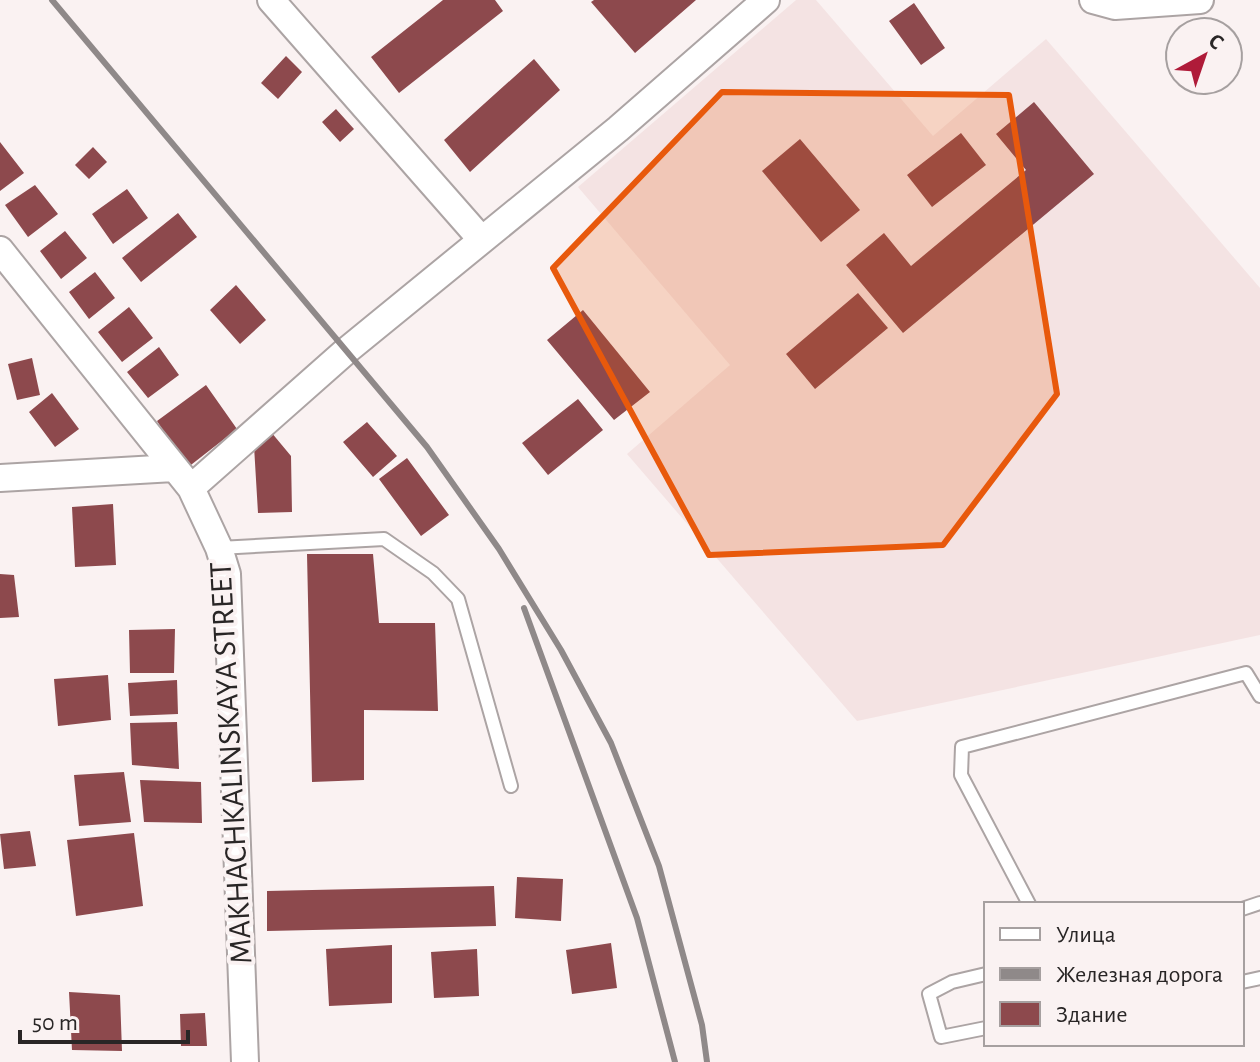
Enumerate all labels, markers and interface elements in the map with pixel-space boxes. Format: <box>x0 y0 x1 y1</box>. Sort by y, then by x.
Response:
north arrow <box>1164 16 1244 96</box>
text: С <box>1204 29 1228 54</box>
street label: MAKHACHKALINSKAYA STREET <box>204 561 258 965</box>
legend <box>984 902 1244 1046</box>
text: Улица <box>1056 923 1116 947</box>
text: Железная дорога <box>1056 963 1223 987</box>
scale bar <box>20 994 188 1044</box>
text: Здание <box>1056 1003 1127 1027</box>
text: 50 m <box>32 1011 78 1035</box>

